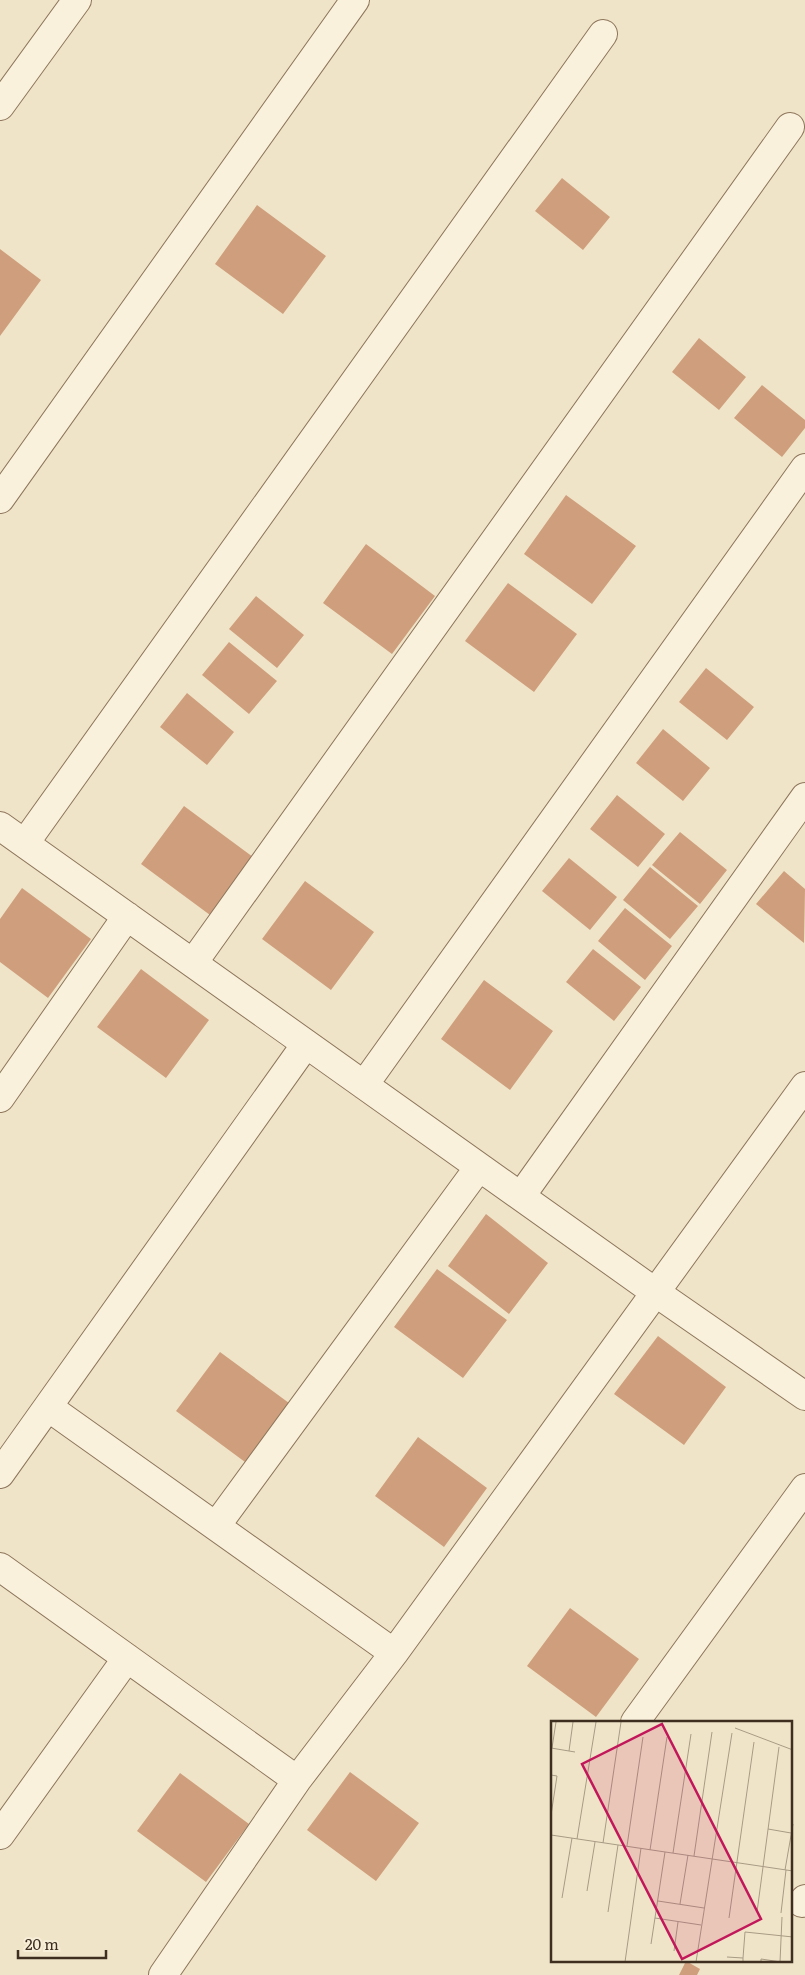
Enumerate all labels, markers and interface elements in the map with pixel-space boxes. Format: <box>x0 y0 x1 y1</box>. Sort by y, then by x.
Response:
inset map <box>551 1721 792 1962</box>
scale bar <box>18 1928 105 1960</box>
text: 20 m <box>25 1932 59 1955</box>

